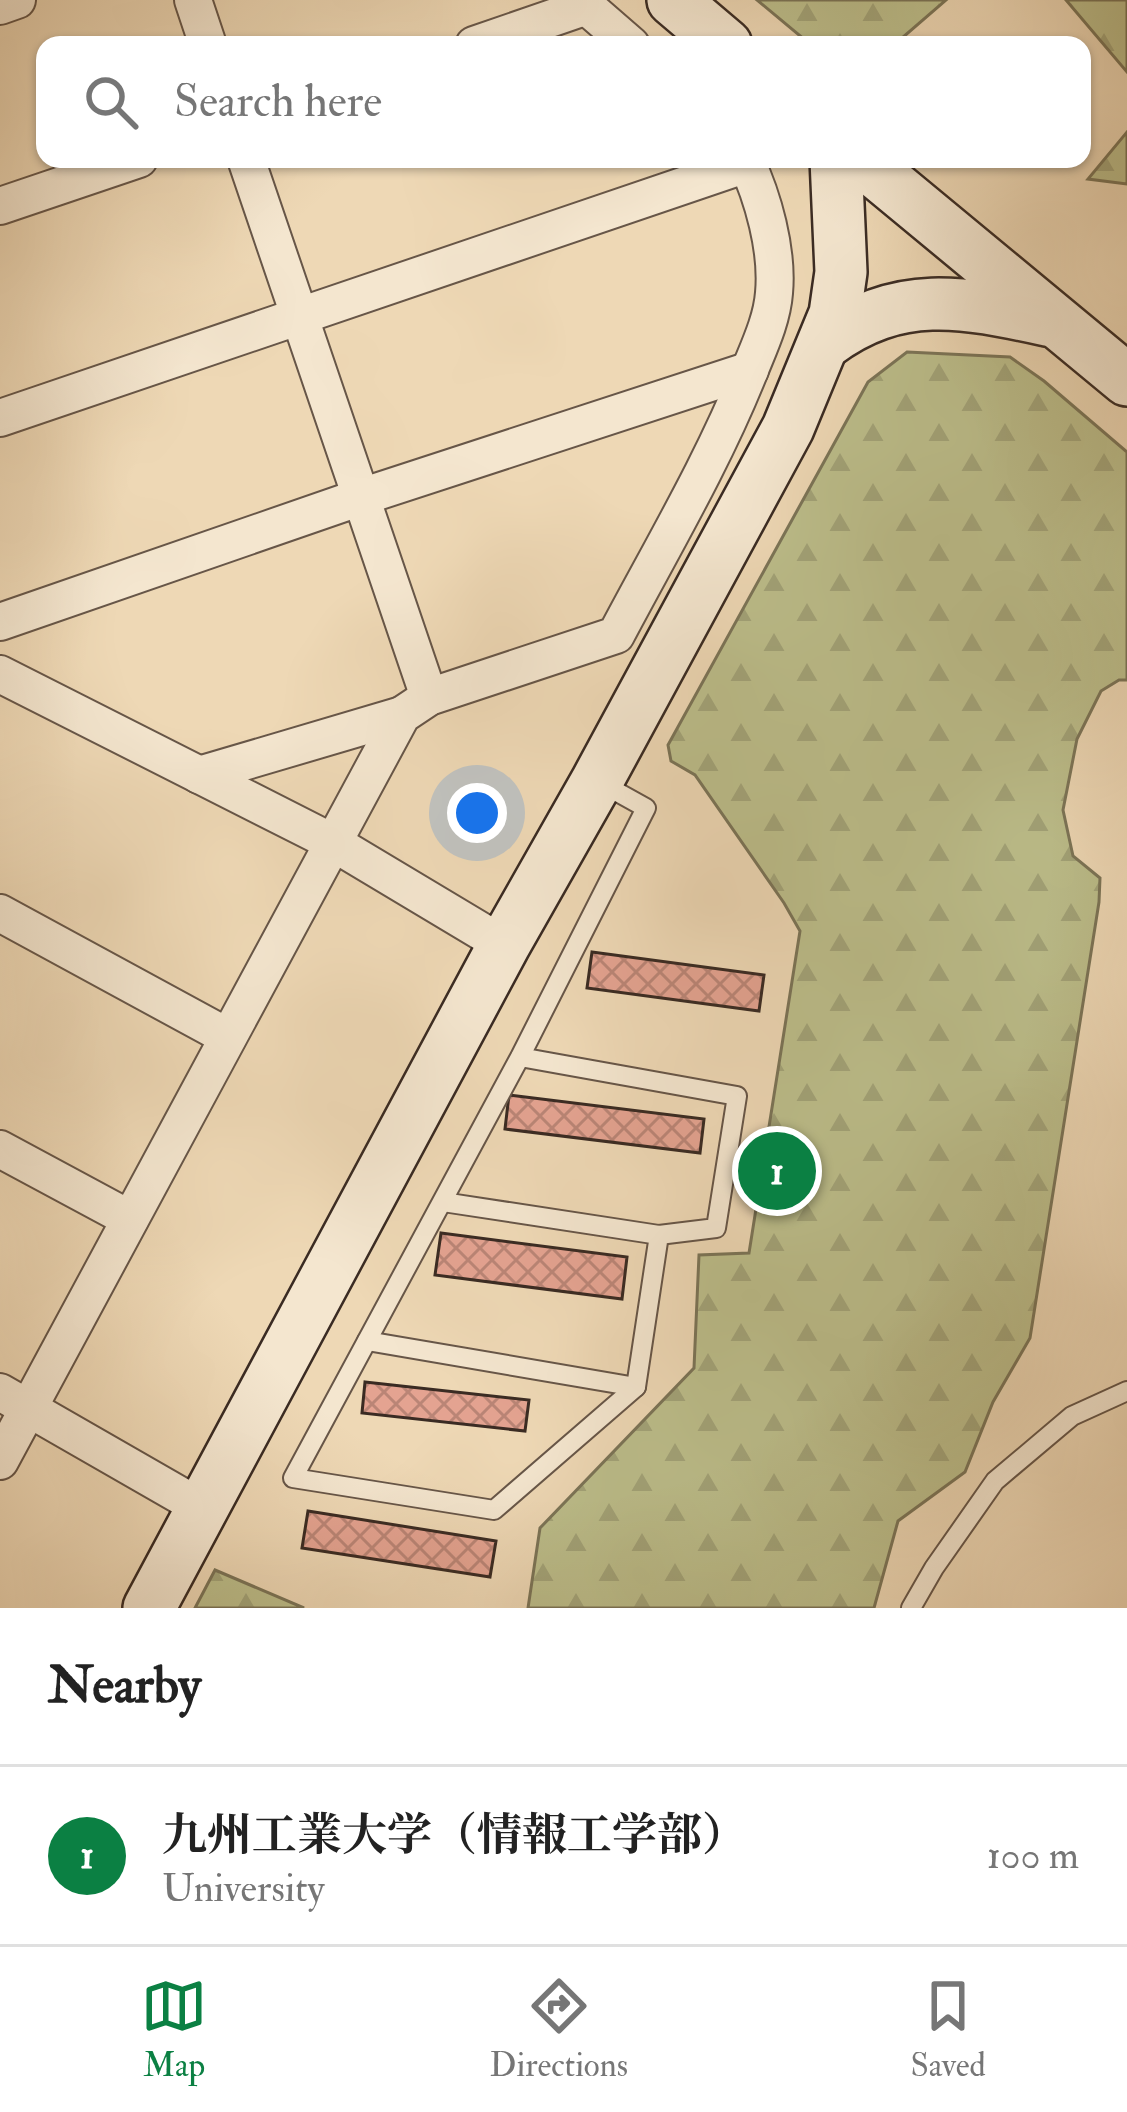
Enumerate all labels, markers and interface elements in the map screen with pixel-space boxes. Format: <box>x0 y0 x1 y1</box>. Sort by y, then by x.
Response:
search box <box>36 36 1091 168</box>
icon: search <box>78 69 144 135</box>
text: Search here <box>174 74 382 130</box>
your location <box>447 783 507 843</box>
pin: 1 <box>738 1126 816 1216</box>
text: Nearby <box>48 1654 201 1718</box>
text: 九州工業大学（情報工学部） <box>162 1808 747 1864</box>
text: 1 <box>80 1831 94 1880</box>
text: 100 m <box>987 1831 1079 1880</box>
text: University <box>162 1864 325 1913</box>
tab: Map <box>141 1973 207 2086</box>
tab: Directions <box>490 1973 628 2086</box>
tab: Saved <box>910 1973 986 2086</box>

